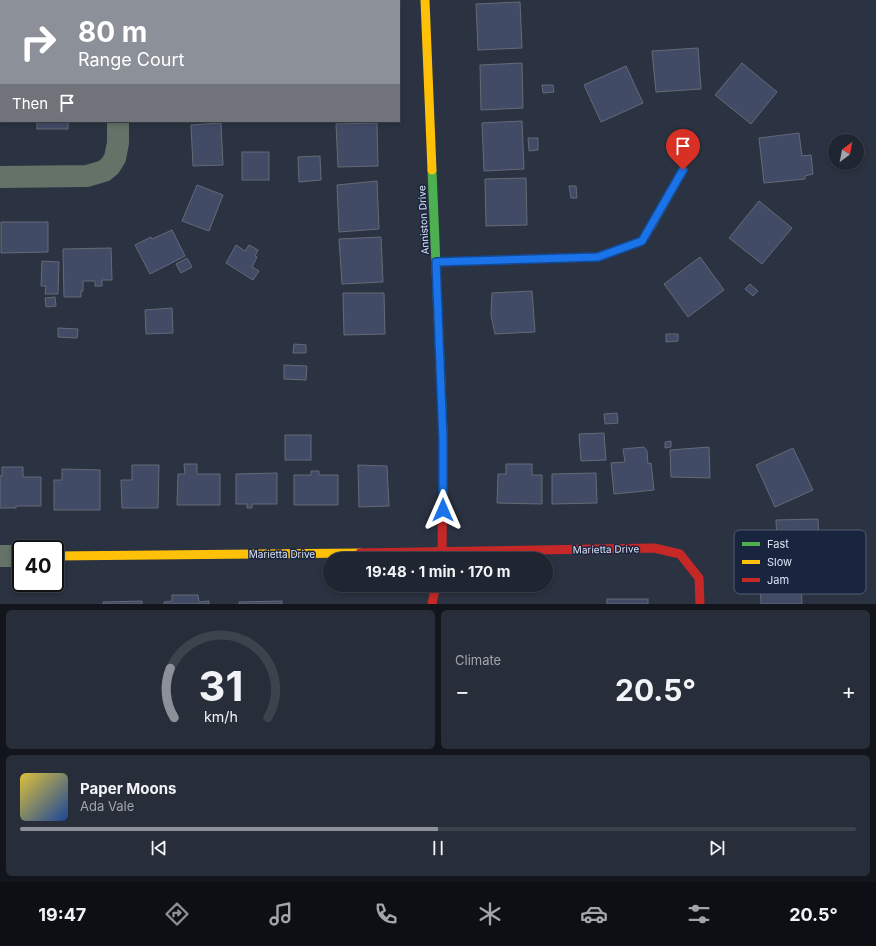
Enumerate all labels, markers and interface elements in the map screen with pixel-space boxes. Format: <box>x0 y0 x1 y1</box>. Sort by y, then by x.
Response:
text: 80 m <box>78 15 147 49</box>
icon: right <box>12 16 64 68</box>
text: Range Court <box>78 49 184 70</box>
icon: arrive <box>56 92 78 114</box>
text: Then <box>12 94 48 113</box>
pin <box>666 129 700 170</box>
north arrow <box>828 134 864 170</box>
map controls <box>828 134 864 170</box>
icon: arrive <box>672 135 694 157</box>
street label: Anniston Drive <box>415 185 431 255</box>
position arrow <box>422 489 464 531</box>
legend <box>734 530 866 594</box>
text: Fast <box>767 537 789 551</box>
speed limit sign: 40 <box>12 540 64 592</box>
street label: Marietta Drive <box>573 542 639 556</box>
street label: Marietta Drive <box>249 548 315 560</box>
text: Slow <box>767 555 792 569</box>
text: 19:48 · 1 min · 170 m <box>366 562 510 581</box>
text: Jam <box>767 573 789 587</box>
text: Climate <box>455 652 501 668</box>
text: 31 <box>198 660 243 710</box>
text: 20.5° <box>615 672 696 708</box>
text: − <box>455 678 470 704</box>
text: + <box>841 678 856 704</box>
text: km/h <box>204 707 237 724</box>
text: Paper Moons <box>80 779 176 798</box>
text: Ada Vale <box>80 798 134 814</box>
icon: previous <box>148 837 170 859</box>
icon: pause <box>427 837 449 859</box>
icon: next <box>706 837 728 859</box>
icon: directions <box>163 900 191 928</box>
icon: music <box>267 900 295 928</box>
icon: phone <box>372 900 400 928</box>
icon: climate <box>476 900 504 928</box>
icon: car <box>580 900 608 928</box>
icon: filters <box>685 900 713 928</box>
text: 19:47 <box>38 904 86 925</box>
text: 20.5° <box>789 904 838 925</box>

